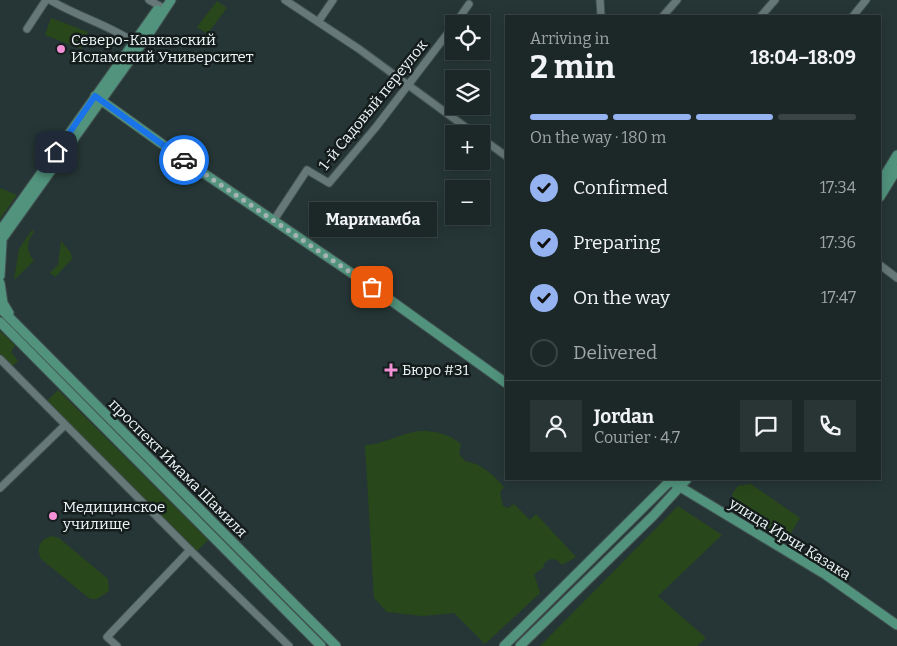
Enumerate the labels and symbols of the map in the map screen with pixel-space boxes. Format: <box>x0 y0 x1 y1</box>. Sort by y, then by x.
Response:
place label: Северо-Кавказский Исламский Университет <box>71 31 254 66</box>
street label: 1-й Садовый переулок <box>315 36 431 174</box>
marker: Северо-Кавказский Исламский Университет <box>55 43 67 55</box>
pin <box>35 131 77 173</box>
courier <box>159 135 209 185</box>
callout: Маримамба <box>308 202 436 237</box>
pin <box>351 266 393 308</box>
place label: Бюро #31 <box>402 361 469 379</box>
marker: Бюро #31 <box>384 363 398 377</box>
street label: проспект Имама Шамиля <box>105 395 251 541</box>
street label: улица Ирчи Казака <box>725 494 854 584</box>
place label: Медицинское училище <box>62 498 165 533</box>
marker: Медицинское училище <box>47 510 59 522</box>

